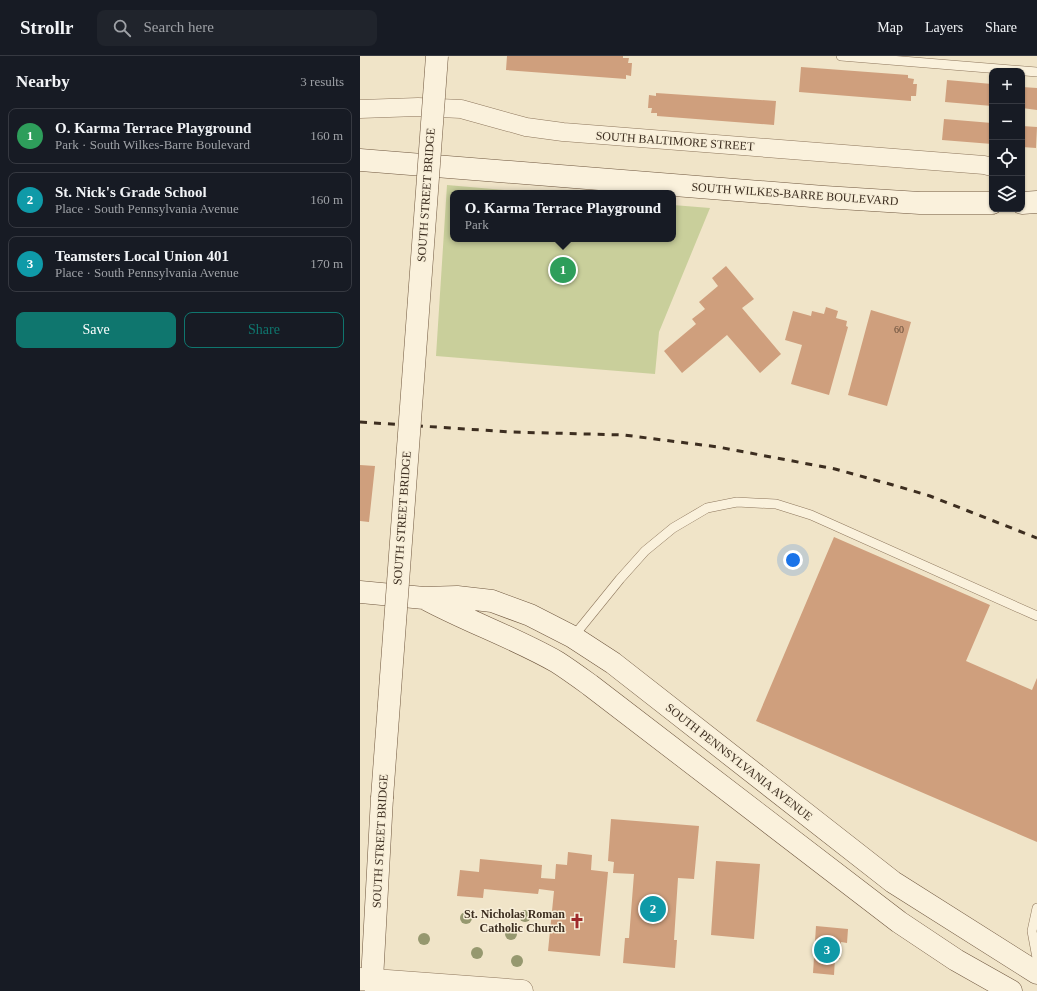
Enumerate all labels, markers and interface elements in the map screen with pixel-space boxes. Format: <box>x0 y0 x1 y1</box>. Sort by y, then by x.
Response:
search box <box>97 10 377 46</box>
text: Strollr <box>20 17 73 38</box>
icon: search <box>111 17 133 39</box>
text: Search here <box>143 19 214 35</box>
text: Map <box>877 20 903 35</box>
text: Layers <box>925 20 963 35</box>
text: Share <box>985 20 1017 35</box>
map controls <box>989 68 1025 212</box>
button: + <box>989 68 1025 104</box>
text: Nearby <box>16 72 70 91</box>
text: 3 results <box>300 74 344 89</box>
button: − <box>989 104 1025 140</box>
text: O. Karma Terrace Playground <box>55 120 251 136</box>
street label: SOUTH STREET BRIDGE <box>414 127 438 263</box>
text: 1 <box>27 128 33 143</box>
text: 160 m <box>310 128 343 143</box>
street label: SOUTH BALTIMORE STREET <box>595 128 755 154</box>
text: Park · South Wilkes-Barre Boulevard <box>55 137 250 152</box>
button: locate <box>989 140 1025 176</box>
button: layers <box>989 176 1025 212</box>
street label: SOUTH WILKES-BARRE BOULEVARD <box>691 180 899 208</box>
text: St. Nick's Grade School <box>55 184 207 200</box>
popup <box>450 190 676 242</box>
text: 2 <box>27 192 33 207</box>
text: 160 m <box>310 192 343 207</box>
text: O. Karma Terrace Playground <box>465 200 661 216</box>
text: Place · South Pennsylvania Avenue <box>55 201 239 216</box>
text: Park <box>465 217 489 232</box>
text: Teamsters Local Union 401 <box>55 248 229 264</box>
pin: 1 <box>550 255 576 285</box>
text: 3 <box>27 256 33 271</box>
text: 170 m <box>310 256 343 271</box>
text: Place · South Pennsylvania Avenue <box>55 265 239 280</box>
button: Save <box>16 312 176 348</box>
button: Share <box>184 312 344 348</box>
house number: 60 <box>894 324 904 335</box>
street label: SOUTH STREET BRIDGE <box>390 450 414 586</box>
your location <box>783 550 803 570</box>
street label: SOUTH PENNSYLVANIA AVENUE <box>663 700 815 824</box>
street label: SOUTH STREET BRIDGE <box>369 773 391 909</box>
pin: 2 <box>640 894 666 924</box>
place label: St. Nicholas Roman Catholic Church <box>464 907 565 935</box>
church icon: St. Nicholas Roman Catholic Church <box>568 912 586 930</box>
pin: 3 <box>814 935 840 965</box>

